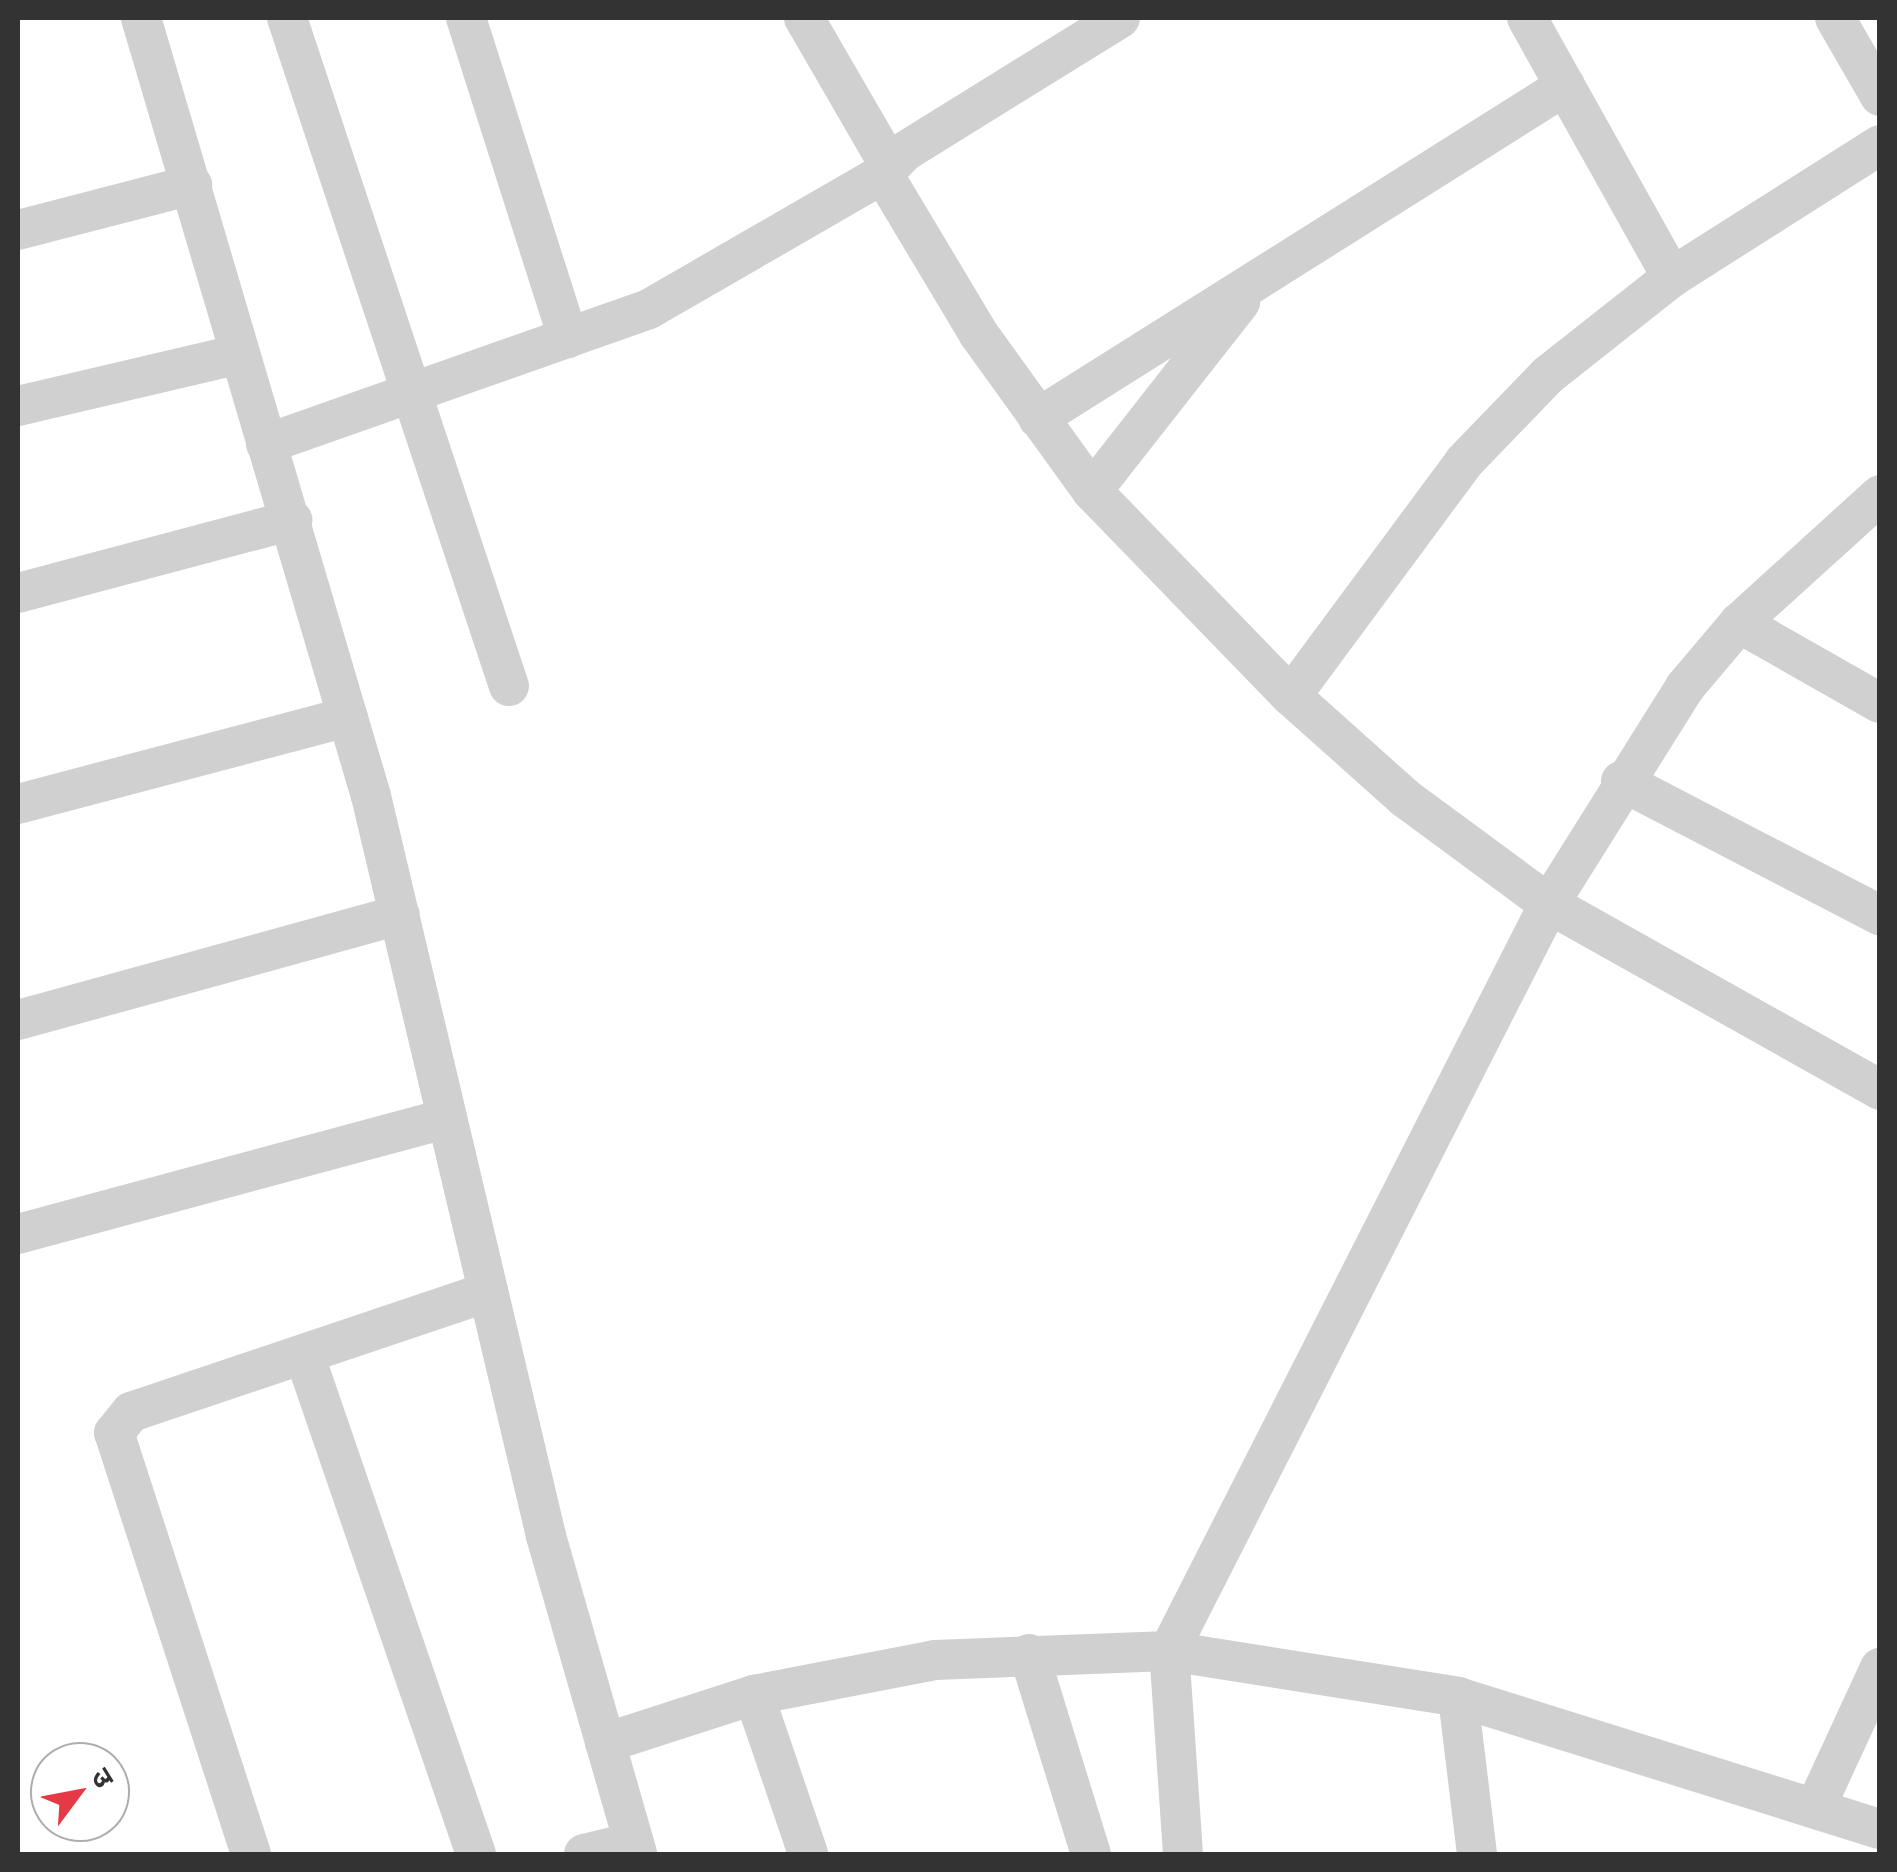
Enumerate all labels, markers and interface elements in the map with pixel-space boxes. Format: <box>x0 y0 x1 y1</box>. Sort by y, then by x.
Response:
north arrow <box>30 1742 130 1842</box>
text: उ <box>83 1760 124 1794</box>

